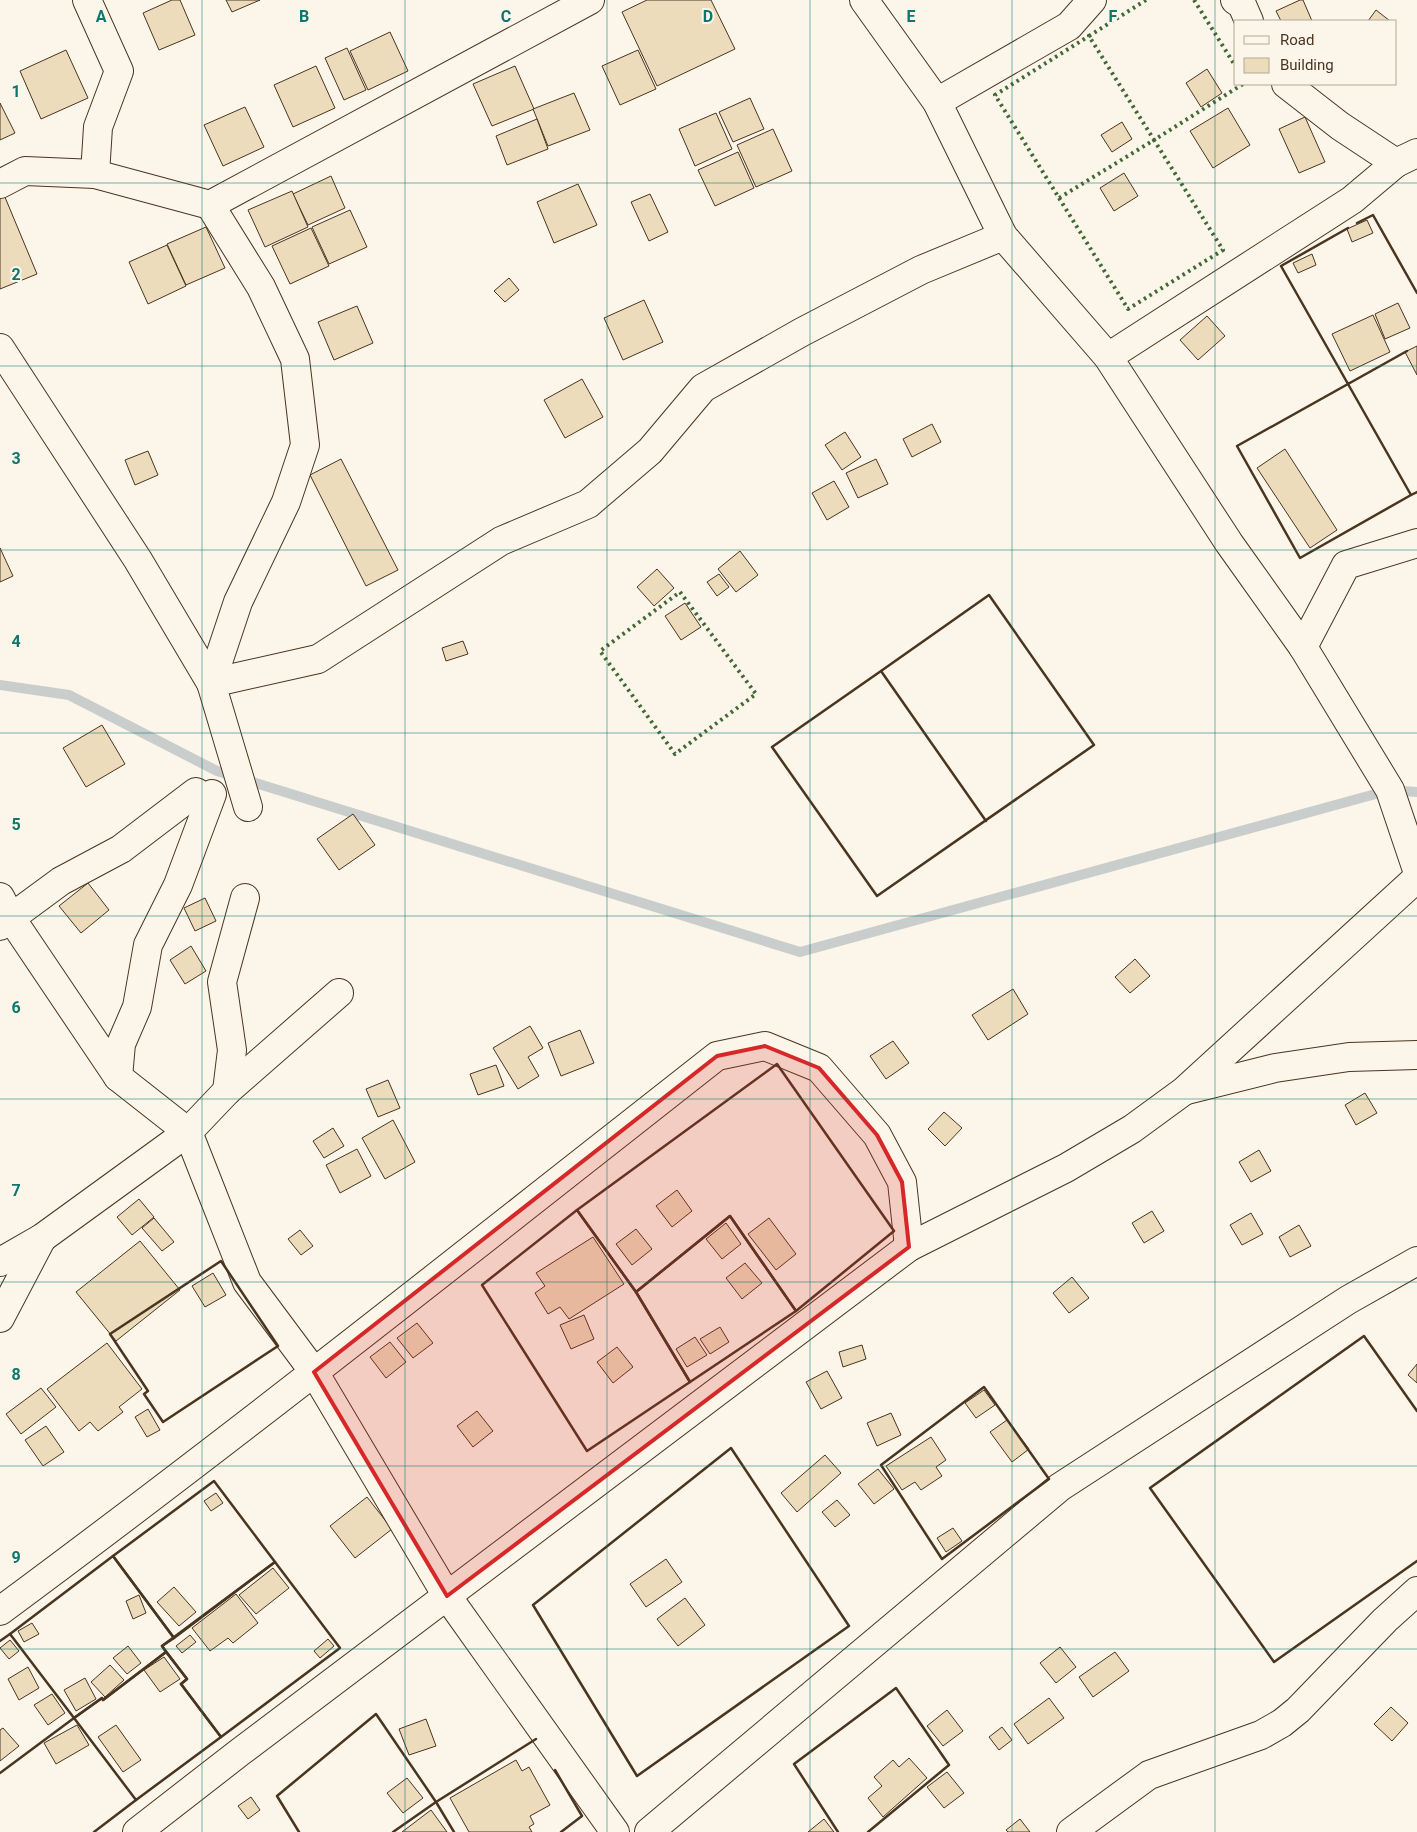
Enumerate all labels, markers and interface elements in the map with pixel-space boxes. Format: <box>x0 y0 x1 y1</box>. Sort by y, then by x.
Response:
text: A <box>96 7 107 26</box>
text: B <box>299 7 309 26</box>
text: C <box>501 7 511 26</box>
text: D <box>703 7 713 26</box>
text: E <box>907 7 916 26</box>
text: F <box>1109 7 1118 26</box>
legend <box>1234 20 1397 85</box>
text: Road <box>1280 31 1314 49</box>
text: Building <box>1280 56 1334 74</box>
text: 1 <box>11 82 21 101</box>
text: 2 <box>11 265 21 284</box>
text: 3 <box>11 449 21 468</box>
text: 4 <box>11 632 21 651</box>
text: 5 <box>11 815 21 834</box>
text: 6 <box>11 998 21 1017</box>
text: 7 <box>11 1181 21 1200</box>
text: 8 <box>11 1365 21 1384</box>
text: 9 <box>11 1548 21 1567</box>

